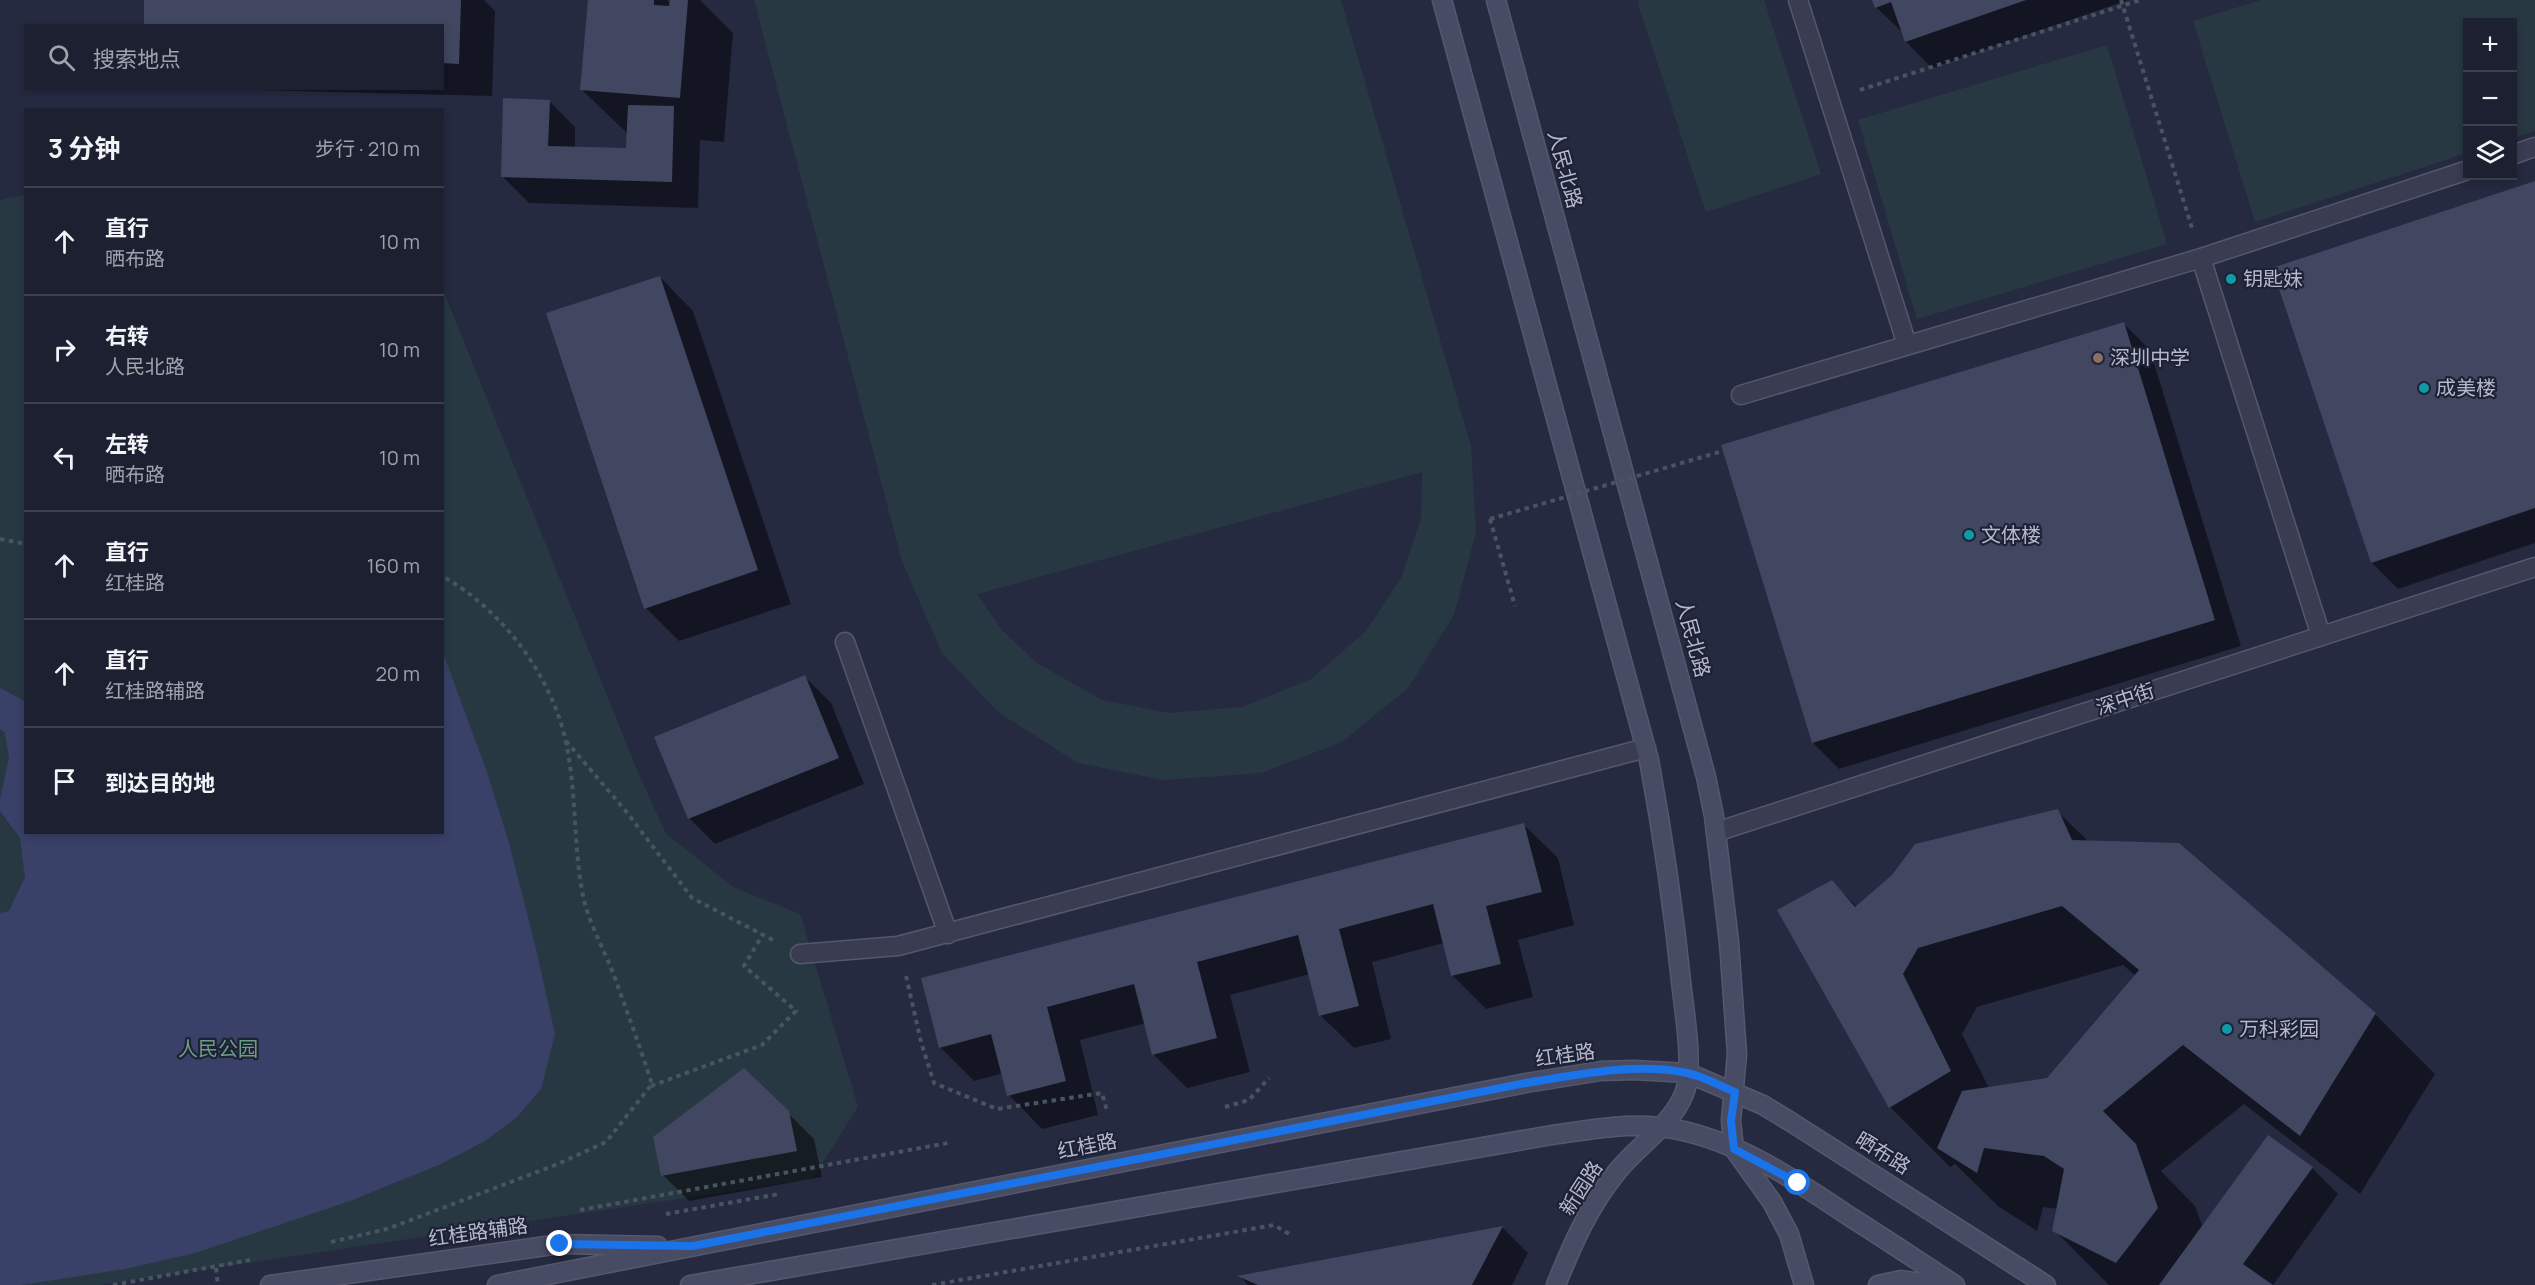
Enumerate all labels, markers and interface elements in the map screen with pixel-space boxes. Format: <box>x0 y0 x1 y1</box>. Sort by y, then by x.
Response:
map controls <box>2463 18 2517 180</box>
button: + <box>2463 18 2517 72</box>
search box <box>24 24 444 90</box>
icon: search <box>45 41 78 74</box>
text: 搜索地点 <box>93 44 181 74</box>
button: − <box>2463 72 2517 126</box>
button: layers <box>2463 126 2517 180</box>
street label: 人民北路 <box>1542 127 1589 211</box>
text: 3 分钟 <box>48 130 120 166</box>
text: 步行 · 210 m <box>315 135 420 162</box>
text: 直行 <box>105 213 149 243</box>
icon: ahead <box>48 225 81 258</box>
text: 10 m <box>379 228 420 255</box>
text: 晒布路 <box>105 245 165 272</box>
place label: 钥匙妹 <box>2243 265 2303 292</box>
marker: 钥匙妹 <box>2224 272 2238 286</box>
text: 右转 <box>105 321 149 351</box>
icon: right <box>48 333 81 366</box>
text: 10 m <box>379 336 420 363</box>
place label: 深圳中学 <box>2110 344 2190 371</box>
marker: 深圳中学 <box>2091 351 2105 365</box>
text: 人民北路 <box>105 353 185 380</box>
place label: 成美楼 <box>2436 374 2496 401</box>
marker: 成美楼 <box>2417 381 2431 395</box>
text: 左转 <box>105 429 149 459</box>
icon: left <box>48 441 81 474</box>
text: 10 m <box>379 444 420 471</box>
text: 晒布路 <box>105 461 165 488</box>
place label: 文体楼 <box>1981 521 2041 548</box>
marker: 文体楼 <box>1962 528 1976 542</box>
text: 直行 <box>105 537 149 567</box>
icon: ahead <box>48 549 81 582</box>
text: 160 m <box>367 552 420 579</box>
text: 红桂路 <box>105 569 165 596</box>
street label: 人民北路 <box>1670 596 1717 680</box>
text: 直行 <box>105 645 149 675</box>
icon: ahead <box>48 657 81 690</box>
text: 20 m <box>375 660 420 687</box>
street label: 深中街 <box>2092 676 2158 721</box>
text: 红桂路辅路 <box>105 677 205 704</box>
icon: arrive <box>48 765 81 798</box>
text: 到达目的地 <box>105 768 215 798</box>
place label: 万科彩园 <box>2239 1015 2319 1042</box>
marker: 万科彩园 <box>2220 1022 2234 1036</box>
park label: 人民公园 <box>178 1035 258 1062</box>
street label: 红桂路 <box>1533 1037 1597 1072</box>
street label: 晒布路 <box>1851 1125 1916 1180</box>
street label: 红桂路 <box>1055 1127 1119 1164</box>
street label: 新园路 <box>1553 1155 1608 1220</box>
route start <box>1784 1169 1810 1195</box>
street label: 红桂路辅路 <box>427 1211 529 1252</box>
route end <box>546 1230 572 1256</box>

